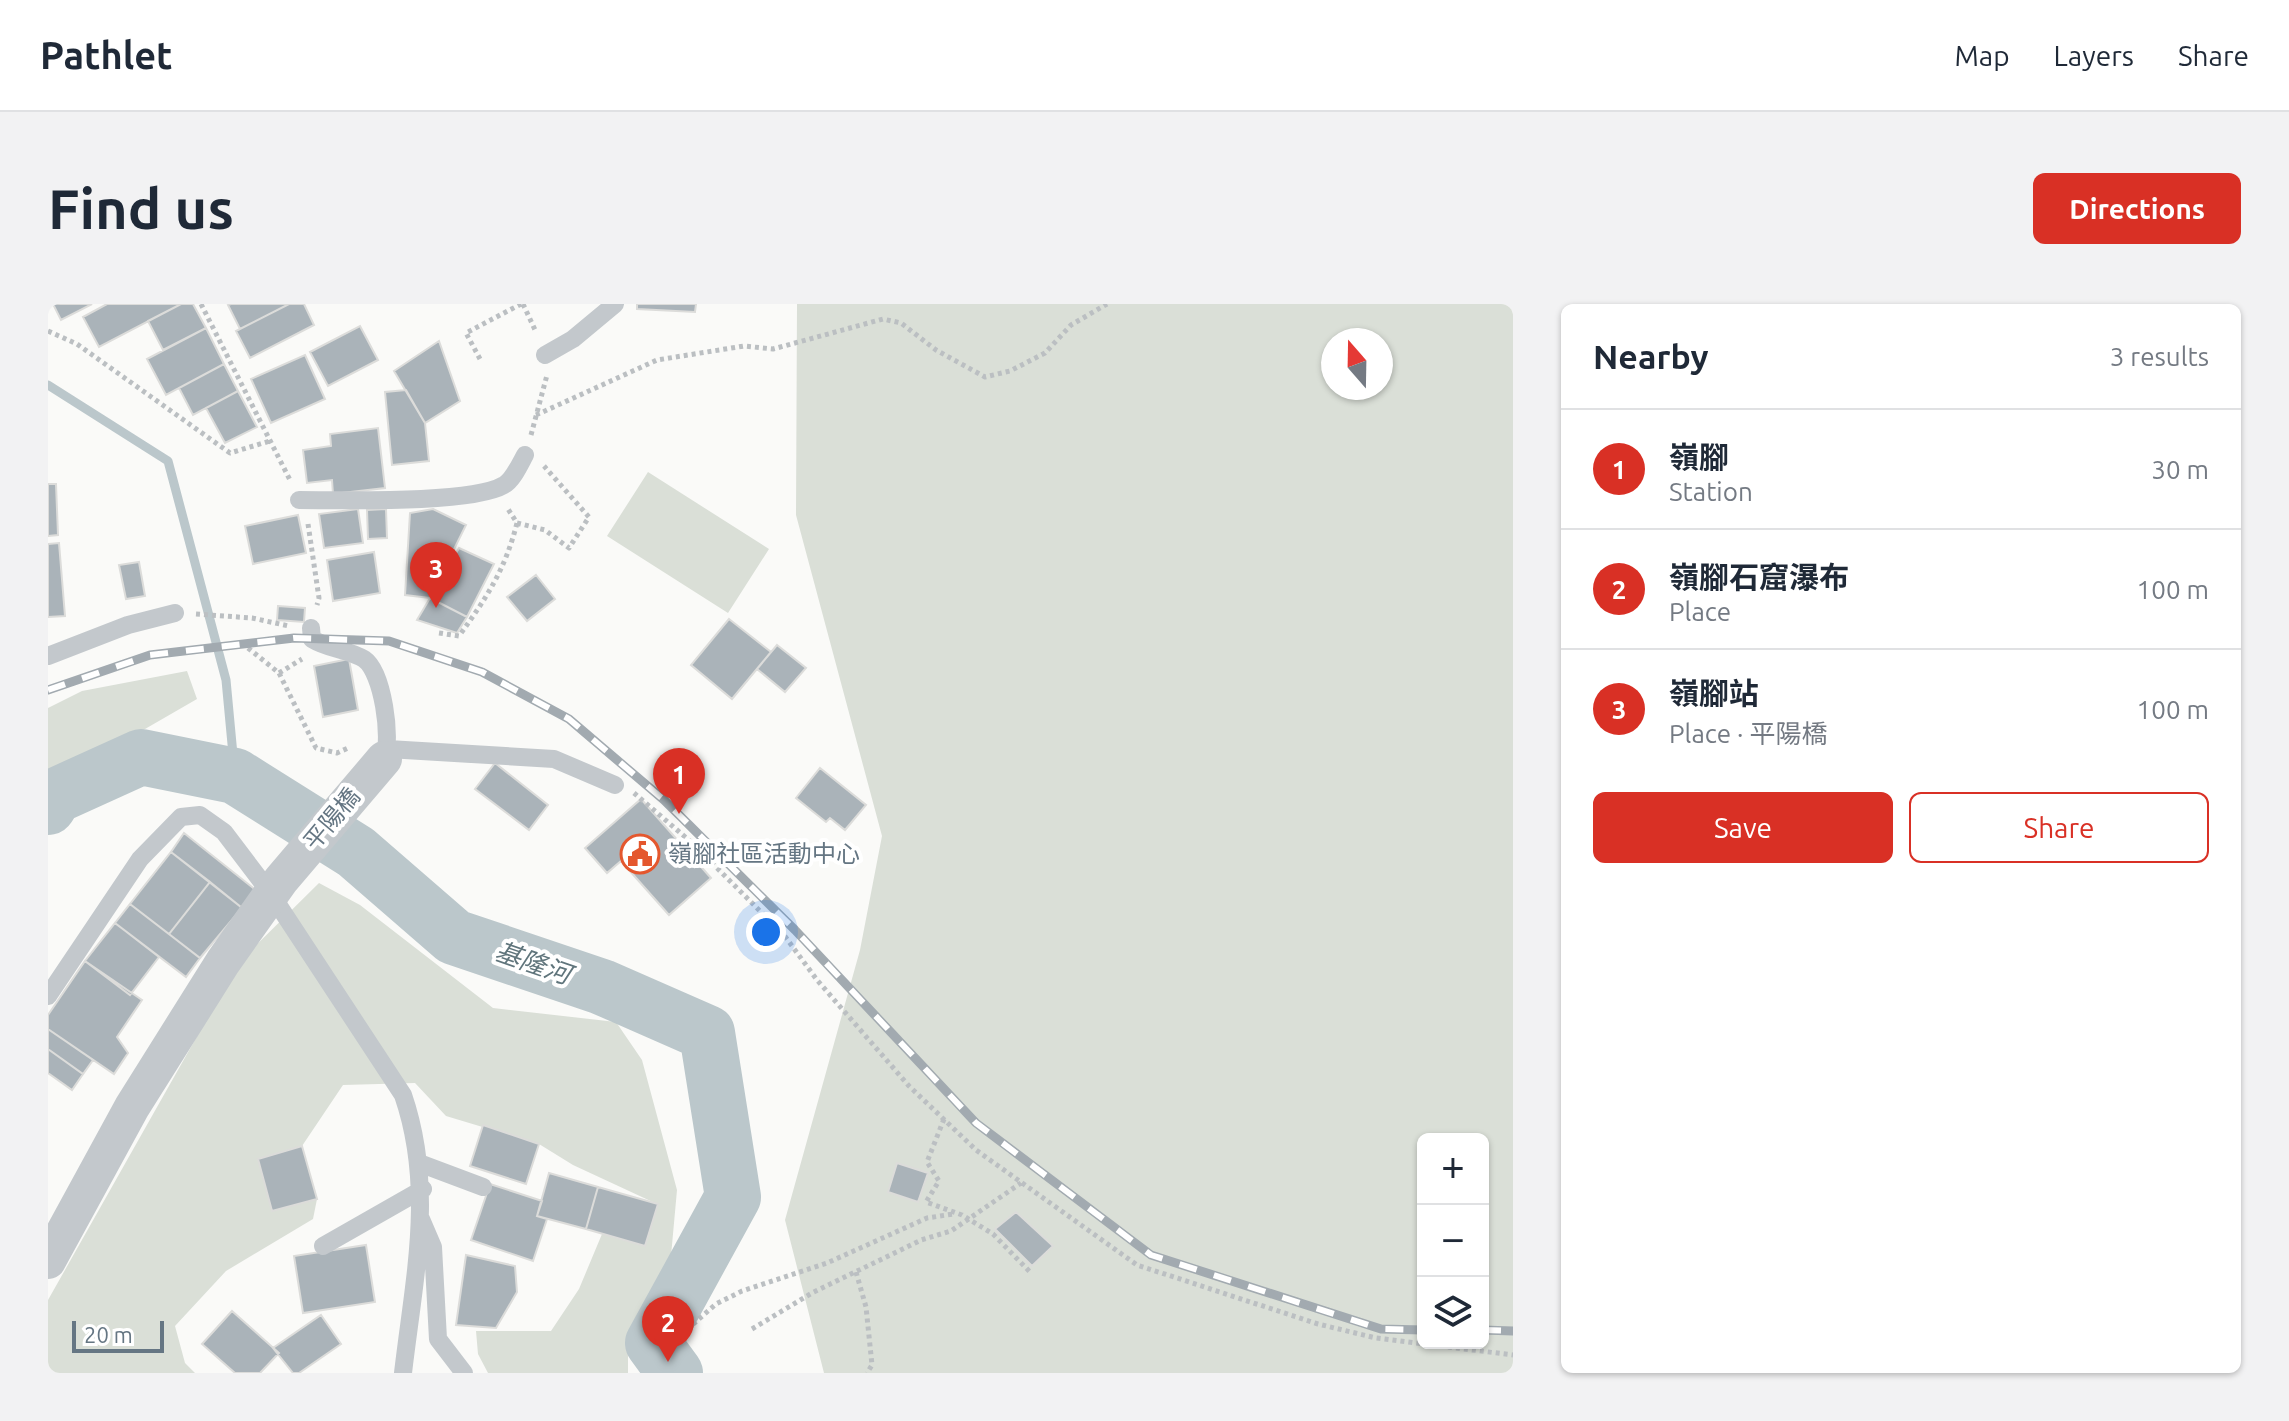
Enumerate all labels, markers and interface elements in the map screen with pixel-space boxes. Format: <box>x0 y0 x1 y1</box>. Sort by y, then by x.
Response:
text: Pathlet <box>40 34 172 76</box>
text: Map <box>1954 40 2010 71</box>
text: Layers <box>2054 40 2134 71</box>
text: Share <box>2178 40 2249 71</box>
button: Directions <box>2033 173 2241 244</box>
text: Find us <box>48 177 234 240</box>
north arrow <box>1321 328 1393 400</box>
text: Nearby <box>1593 337 1708 375</box>
text: 3 results <box>2110 342 2209 371</box>
text: 嶺腳 <box>1669 440 1729 474</box>
text: 1 <box>1612 455 1626 484</box>
text: 30 m <box>2151 455 2209 484</box>
text: Station <box>1669 477 1753 506</box>
pin: 3 <box>410 542 462 608</box>
text: 嶺腳石窟瀑布 <box>1669 560 1849 594</box>
text: 2 <box>1612 575 1626 604</box>
text: 100 m <box>2137 575 2209 604</box>
text: Place <box>1669 597 1731 626</box>
text: 嶺腳站 <box>1669 676 1759 710</box>
text: 3 <box>1612 695 1626 724</box>
text: 100 m <box>2137 695 2209 724</box>
text: Place · 平陽橋 <box>1669 719 1827 748</box>
pin: 1 <box>653 748 705 814</box>
street label: 平陽橋 <box>298 782 365 855</box>
button: Save <box>1593 792 1893 863</box>
button: Share <box>1909 792 2209 863</box>
public building icon: 嶺腳社區活動中心 <box>619 833 661 875</box>
place label: 嶺腳社區活動中心 <box>668 840 860 867</box>
your location <box>746 912 786 952</box>
water label: 基隆河 <box>492 936 579 991</box>
map controls <box>1417 1133 1489 1349</box>
button: + <box>1417 1133 1489 1205</box>
button: − <box>1417 1205 1489 1277</box>
button: layers <box>1417 1277 1489 1349</box>
pin: 2 <box>642 1296 694 1362</box>
scale bar <box>72 1317 164 1353</box>
text: 20 m <box>84 1322 133 1347</box>

